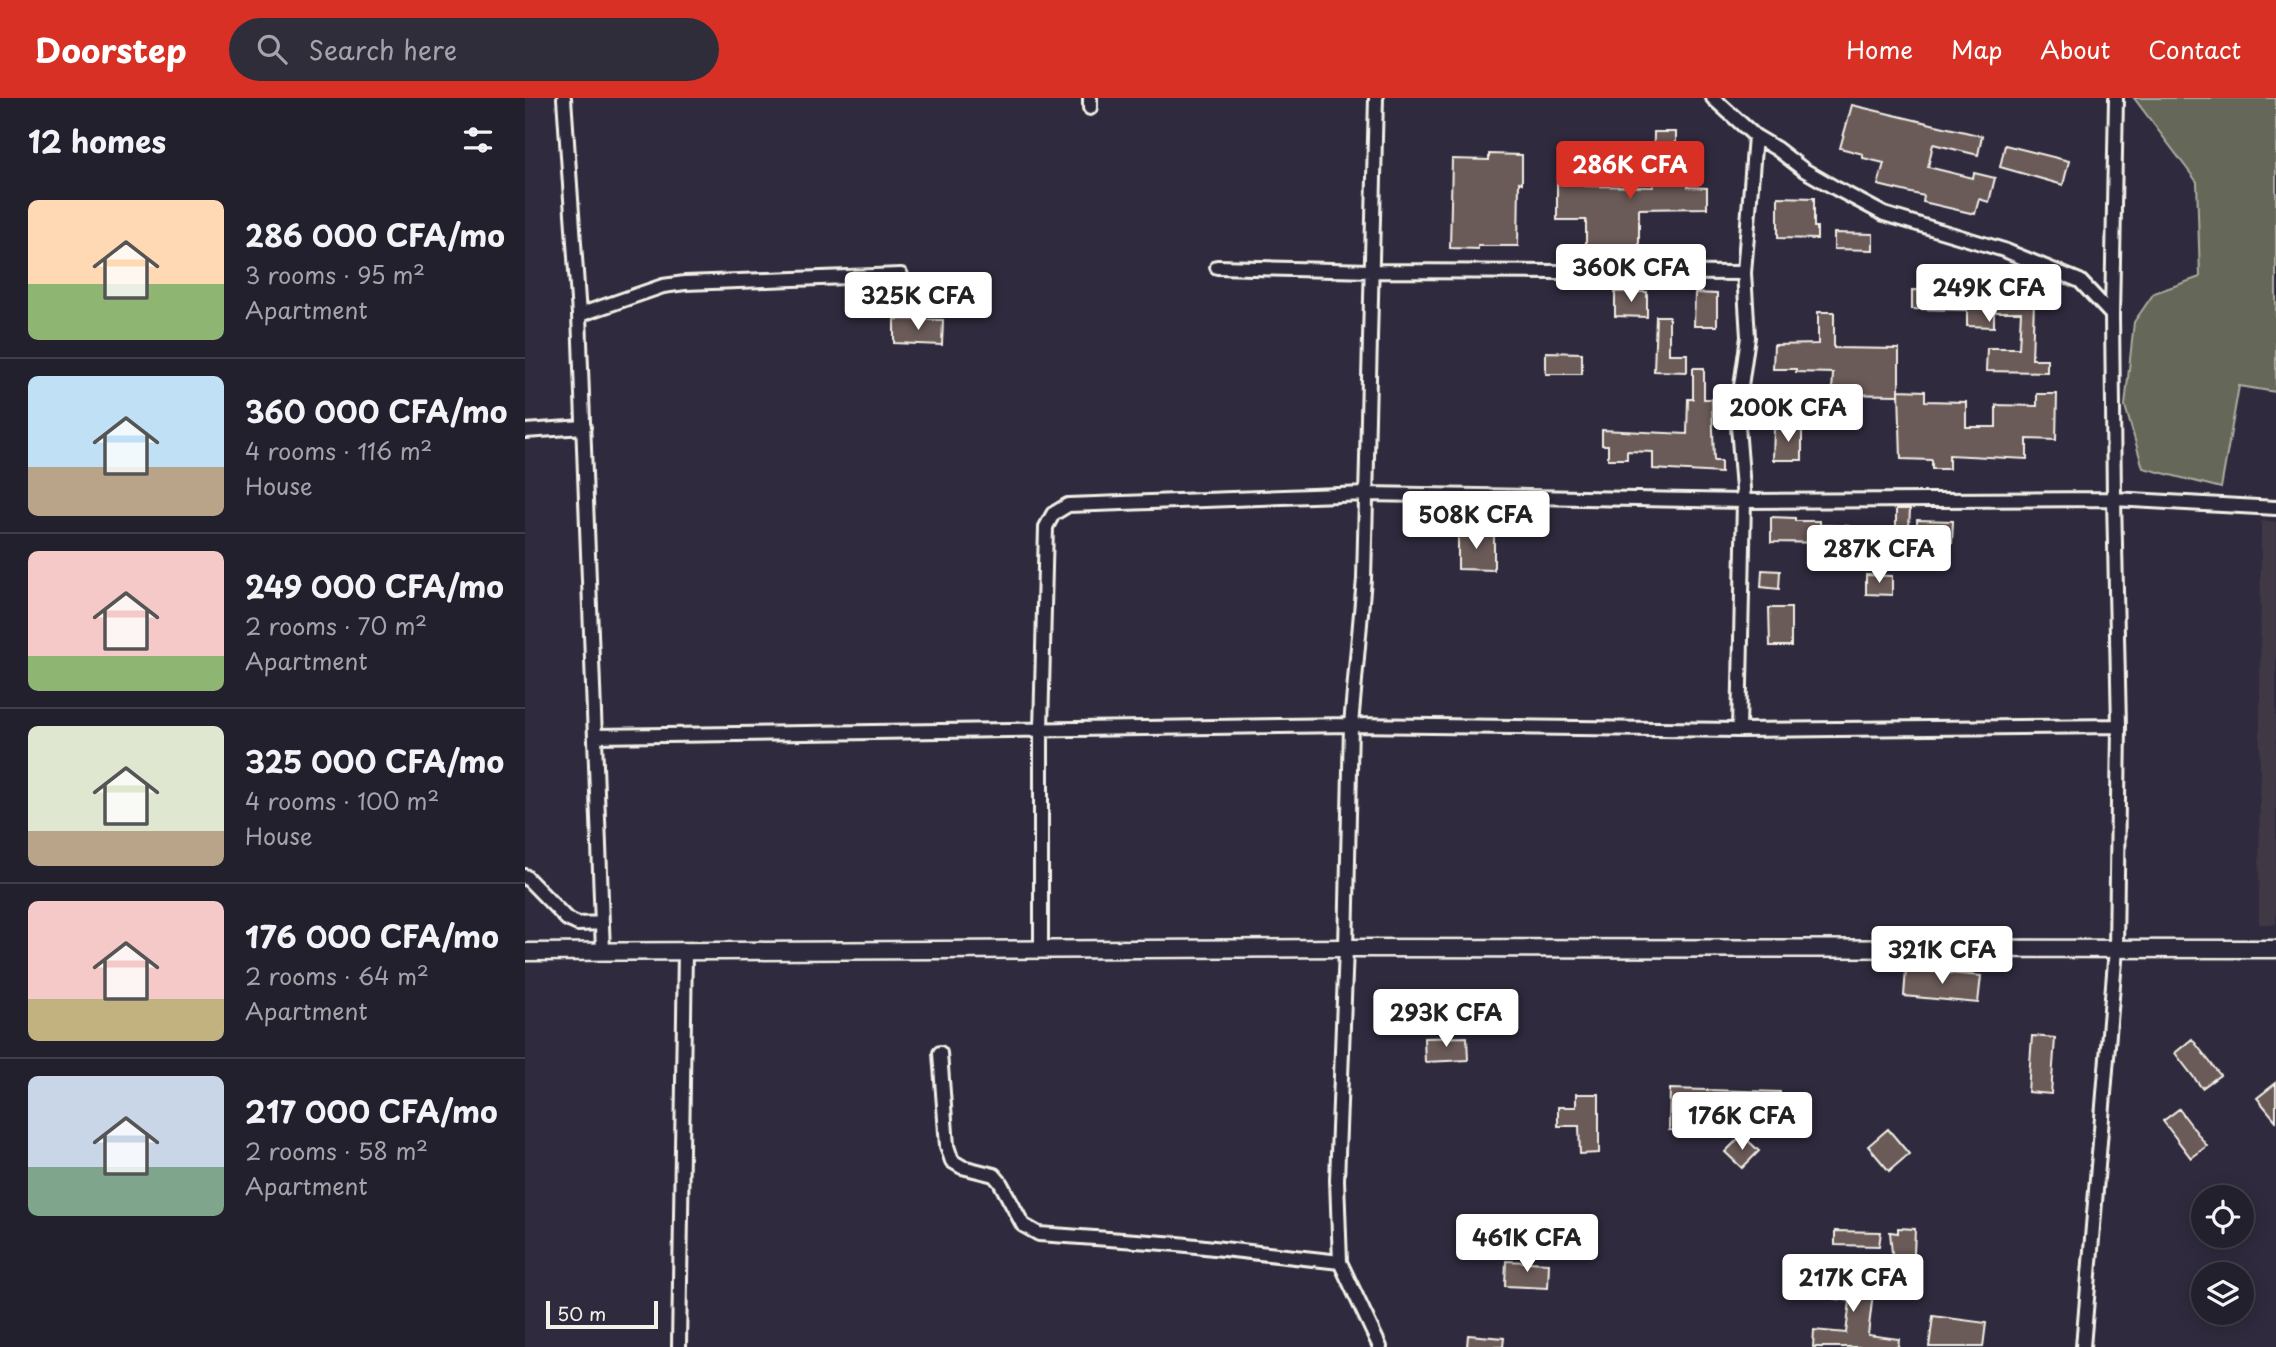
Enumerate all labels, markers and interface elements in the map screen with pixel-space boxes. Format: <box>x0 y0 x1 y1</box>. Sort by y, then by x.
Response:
search box <box>229 18 719 81</box>
text: Doorstep <box>35 24 187 74</box>
icon: search <box>253 30 291 68</box>
text: Search here <box>309 30 457 69</box>
text: Home <box>1846 31 1913 67</box>
text: Map <box>1951 31 2002 67</box>
text: About <box>2040 31 2110 67</box>
text: Contact <box>2148 31 2241 67</box>
text: 12 homes <box>28 118 166 163</box>
icon: filters <box>459 121 497 159</box>
pin: 286K CFA <box>1558 141 1702 201</box>
text: 286K CFA <box>1572 146 1688 181</box>
text: 286 000 CFA/mo <box>245 212 505 257</box>
icon: home <box>84 228 168 312</box>
pin: 360K CFA <box>1559 244 1703 304</box>
text: 360K CFA <box>1572 249 1690 284</box>
text: 3 rooms · 95 m² <box>245 257 425 292</box>
pin: 249K CFA <box>1917 264 2061 324</box>
text: 249K CFA <box>1932 269 2046 304</box>
pin: 325K CFA <box>846 272 990 332</box>
text: 325K CFA <box>861 277 975 312</box>
text: Apartment <box>245 292 368 327</box>
pin: 200K CFA <box>1716 384 1860 444</box>
text: 360 000 CFA/mo <box>245 388 507 433</box>
text: 200K CFA <box>1729 389 1847 424</box>
icon: home <box>84 404 168 488</box>
text: 4 rooms · 116 m² <box>245 433 432 468</box>
text: House <box>245 468 312 503</box>
pin: 508K CFA <box>1404 491 1548 551</box>
text: 508K CFA <box>1419 496 1533 531</box>
pin: 287K CFA <box>1807 526 1951 585</box>
text: 287K CFA <box>1823 530 1935 565</box>
text: 249 000 CFA/mo <box>245 563 504 608</box>
icon: home <box>84 579 168 663</box>
text: 2 rooms · 70 m² <box>245 608 427 643</box>
text: Apartment <box>245 643 368 678</box>
text: 325 000 CFA/mo <box>245 738 504 783</box>
icon: home <box>84 754 168 838</box>
text: 4 rooms · 100 m² <box>245 783 439 818</box>
text: House <box>245 818 312 853</box>
text: 176 000 CFA/mo <box>245 913 499 958</box>
pin: 321K CFA <box>1870 926 2014 986</box>
icon: home <box>84 929 168 1013</box>
text: 321K CFA <box>1887 931 1997 966</box>
text: 2 rooms · 64 m² <box>245 958 429 993</box>
pin: 293K CFA <box>1374 990 1518 1049</box>
text: Apartment <box>245 993 368 1028</box>
text: 293K CFA <box>1389 994 1503 1029</box>
text: 217 000 CFA/mo <box>245 1088 498 1133</box>
pin: 176K CFA <box>1670 1093 1814 1152</box>
text: 176K CFA <box>1688 1097 1796 1132</box>
icon: home <box>84 1104 168 1188</box>
text: 2 rooms · 58 m² <box>245 1133 428 1168</box>
text: Apartment <box>245 1168 368 1203</box>
map controls <box>2191 1185 2254 1325</box>
button: locate <box>2191 1185 2254 1248</box>
pin: 461K CFA <box>1455 1214 1599 1274</box>
text: 461K CFA <box>1472 1219 1582 1254</box>
pin: 217K CFA <box>1781 1254 1925 1314</box>
text: 217K CFA <box>1798 1259 1908 1294</box>
button: layers <box>2191 1262 2254 1325</box>
scale bar <box>546 1298 658 1330</box>
text: 50 m <box>557 1299 606 1327</box>

